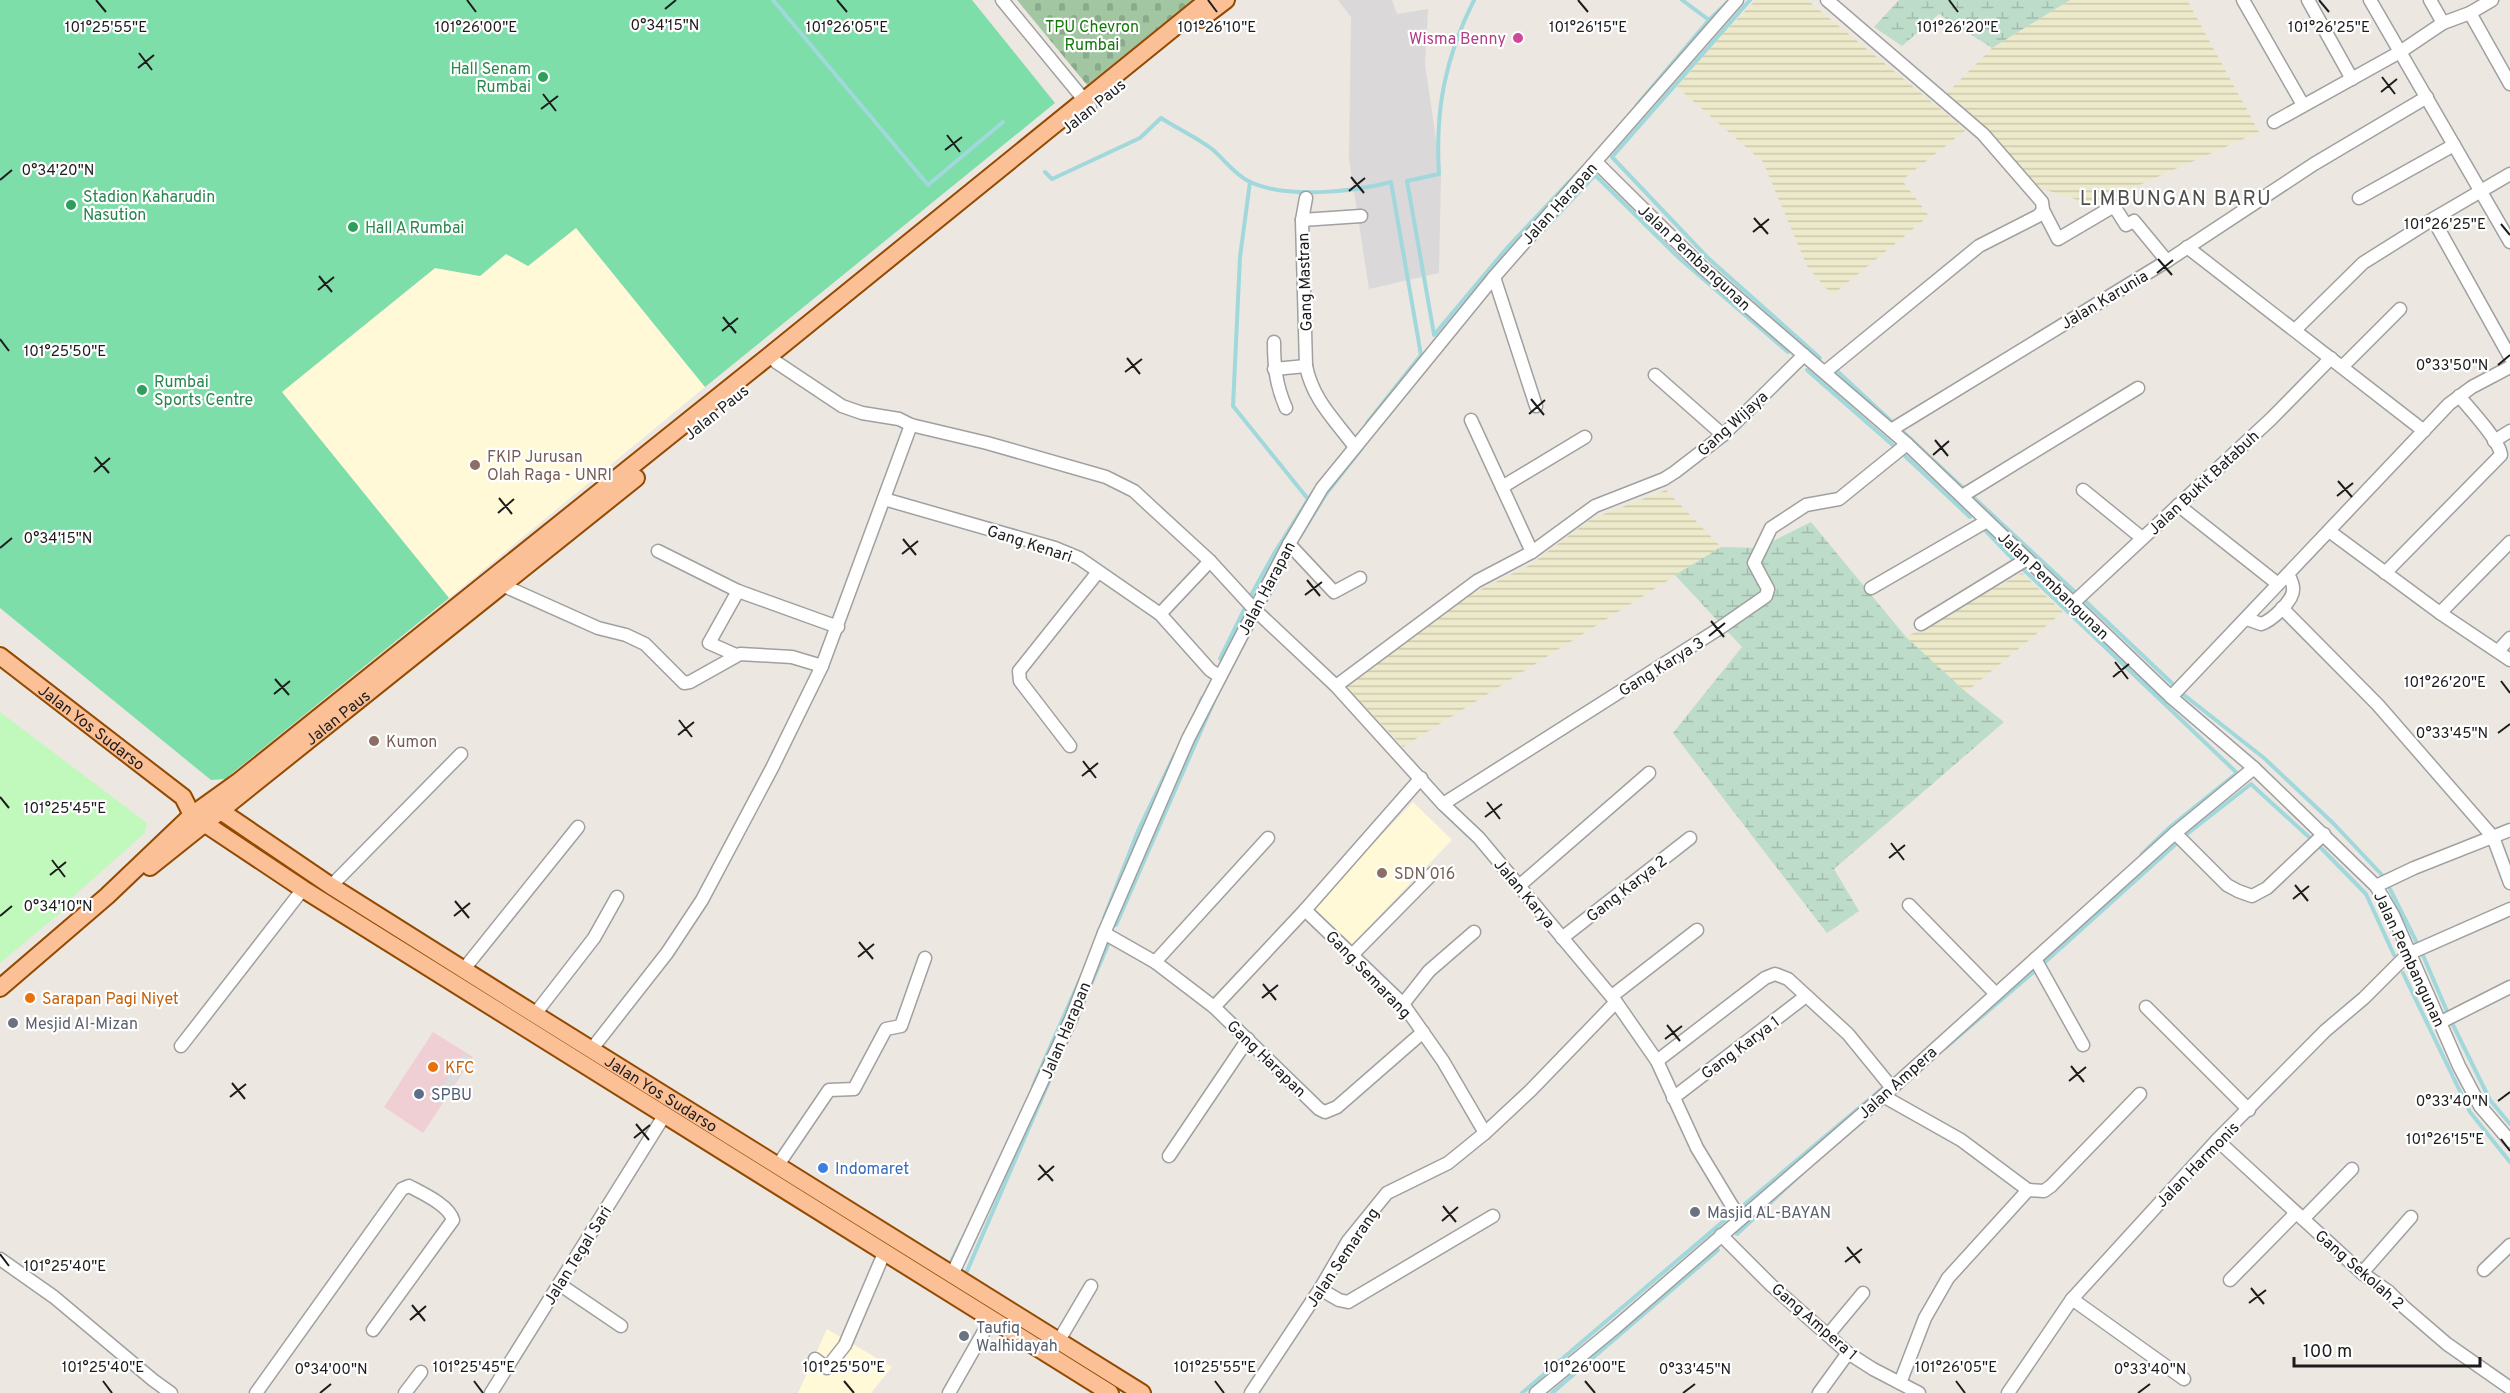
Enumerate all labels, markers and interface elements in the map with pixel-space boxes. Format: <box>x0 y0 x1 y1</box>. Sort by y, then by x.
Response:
text: 0°34'15"N <box>631 17 699 36</box>
park label: TPU Chevron Rumbai <box>1045 18 1139 56</box>
text: 101°25'55"E <box>65 19 147 38</box>
text: 101°26'00"E <box>435 19 517 38</box>
text: 101°26'05"E <box>806 19 888 38</box>
text: 101°26'10"E <box>1178 19 1256 38</box>
text: 101°26'15"E <box>1549 19 1627 38</box>
text: 101°26'20"E <box>1917 19 1999 38</box>
text: 101°26'25"E <box>2288 19 2370 38</box>
place label: Wisma Benny <box>1409 30 1506 50</box>
marker: Wisma Benny <box>1511 31 1525 45</box>
place label: Hall Senam Rumbai <box>450 60 531 98</box>
marker: Hall Senam Rumbai <box>536 70 550 84</box>
street label: Jalan Paus <box>1058 75 1131 140</box>
street label: Jalan Harapan <box>1518 159 1603 249</box>
text: 0°34'20"N <box>22 162 94 181</box>
district label: LIMBUNGAN BARU <box>2080 187 2272 213</box>
place label: Stadion Kaharudin Nasution <box>83 188 215 226</box>
marker: Stadion Kaharudin Nasution <box>64 198 78 212</box>
street label: Jalan Pembangunan <box>1633 201 1754 316</box>
text: 101°26'25"E <box>2404 216 2486 235</box>
place label: Hall A Rumbai <box>365 219 464 239</box>
marker: Hall A Rumbai <box>346 220 360 234</box>
street label: Gang Mastran <box>1294 232 1318 332</box>
street label: Jalan Karunia <box>2058 267 2152 335</box>
text: 101°25'50"E <box>24 343 106 362</box>
text: 0°33'50"N <box>2416 357 2488 376</box>
place label: Rumbai Sports Centre <box>154 373 253 411</box>
street label: Jalan Paus <box>681 381 754 446</box>
marker: Rumbai Sports Centre <box>135 383 149 397</box>
street label: Gang Wijaya <box>1694 388 1773 461</box>
street label: Jalan Bukit Batabuh <box>2145 427 2264 540</box>
place label: FKIP Jurusan Olah Raga - UNRI <box>487 448 612 486</box>
marker: FKIP Jurusan Olah Raga - UNRI <box>468 458 482 472</box>
street label: Gang Kenari <box>984 522 1075 568</box>
street label: Jalan Pembangunan <box>1993 528 2112 645</box>
text: 0°34'15"N <box>24 530 92 549</box>
street label: Jalan Harapan <box>1235 539 1301 639</box>
street label: Gang Karya 3 <box>1616 634 1708 702</box>
text: 101°26'20"E <box>2404 674 2486 693</box>
street label: Jalan Yos Sudarso <box>33 681 148 776</box>
street label: Jalan Paus <box>302 687 375 751</box>
text: 0°33'45"N <box>2416 725 2488 744</box>
place label: Kumon <box>386 733 437 753</box>
marker: Kumon <box>367 734 381 748</box>
text: 101°25'45"E <box>24 800 106 819</box>
street label: Gang Karya 2 <box>1583 852 1672 927</box>
street label: Jalan Karya <box>1489 855 1558 933</box>
place label: SDN 016 <box>1394 865 1455 885</box>
marker: SDN 016 <box>1375 866 1389 880</box>
street label: Jalan Pembangunan <box>2368 889 2448 1031</box>
text: 0°34'10"N <box>23 898 93 917</box>
street label: Gang Semarang <box>1321 927 1415 1024</box>
street label: Jalan Harapan <box>1037 979 1096 1082</box>
place label: Sarapan Pagi Niyet <box>42 990 179 1010</box>
marker: Sarapan Pagi Niyet <box>23 991 37 1005</box>
street label: Gang Karya 1 <box>1698 1013 1784 1085</box>
place label: Mesjid Al-Mizan <box>25 1015 138 1035</box>
marker: Mesjid Al-Mizan <box>6 1016 20 1030</box>
street label: Gang Harapan <box>1222 1017 1309 1102</box>
street label: Jalan Ampera <box>1855 1043 1942 1124</box>
street label: Jalan Yos Sudarso <box>600 1052 721 1138</box>
place label: KFC <box>445 1059 474 1079</box>
marker: KFC <box>426 1060 440 1074</box>
place label: SPBU <box>431 1086 472 1106</box>
marker: SPBU <box>412 1087 426 1101</box>
text: 0°33'40"N <box>2416 1093 2488 1112</box>
street label: Jalan Harmonis <box>2153 1118 2244 1212</box>
text: 101°26'15"E <box>2406 1131 2484 1150</box>
place label: Indomaret <box>835 1160 909 1180</box>
marker: Indomaret <box>816 1161 830 1175</box>
street label: Jalan Tegal Sari <box>540 1203 617 1309</box>
place label: Masjid AL-BAYAN <box>1707 1204 1831 1224</box>
street label: Jalan Semarang <box>1303 1205 1384 1312</box>
marker: Masjid AL-BAYAN <box>1688 1205 1702 1219</box>
street label: Gang Sekolah 2 <box>2310 1226 2407 1315</box>
text: 101°25'40"E <box>24 1258 106 1277</box>
street label: Gang Ampera 1 <box>1766 1280 1861 1365</box>
place label: Taufiq Walhidayah <box>976 1319 1058 1357</box>
marker: Taufiq Walhidayah <box>957 1329 971 1343</box>
scale bar <box>2294 1330 2480 1368</box>
text: 100 m <box>2303 1341 2352 1364</box>
text: 101°25'40"E <box>62 1359 144 1378</box>
text: 101°25'45"E <box>433 1359 515 1378</box>
text: 101°25'50"E <box>803 1359 885 1378</box>
text: 101°25'55"E <box>1174 1359 1256 1378</box>
text: 101°26'00"E <box>1544 1359 1626 1378</box>
text: 101°26'05"E <box>1915 1359 1997 1378</box>
text: 0°34'00"N <box>294 1361 368 1380</box>
text: 0°33'45"N <box>1659 1361 1731 1380</box>
text: 0°33'40"N <box>2114 1361 2186 1380</box>

